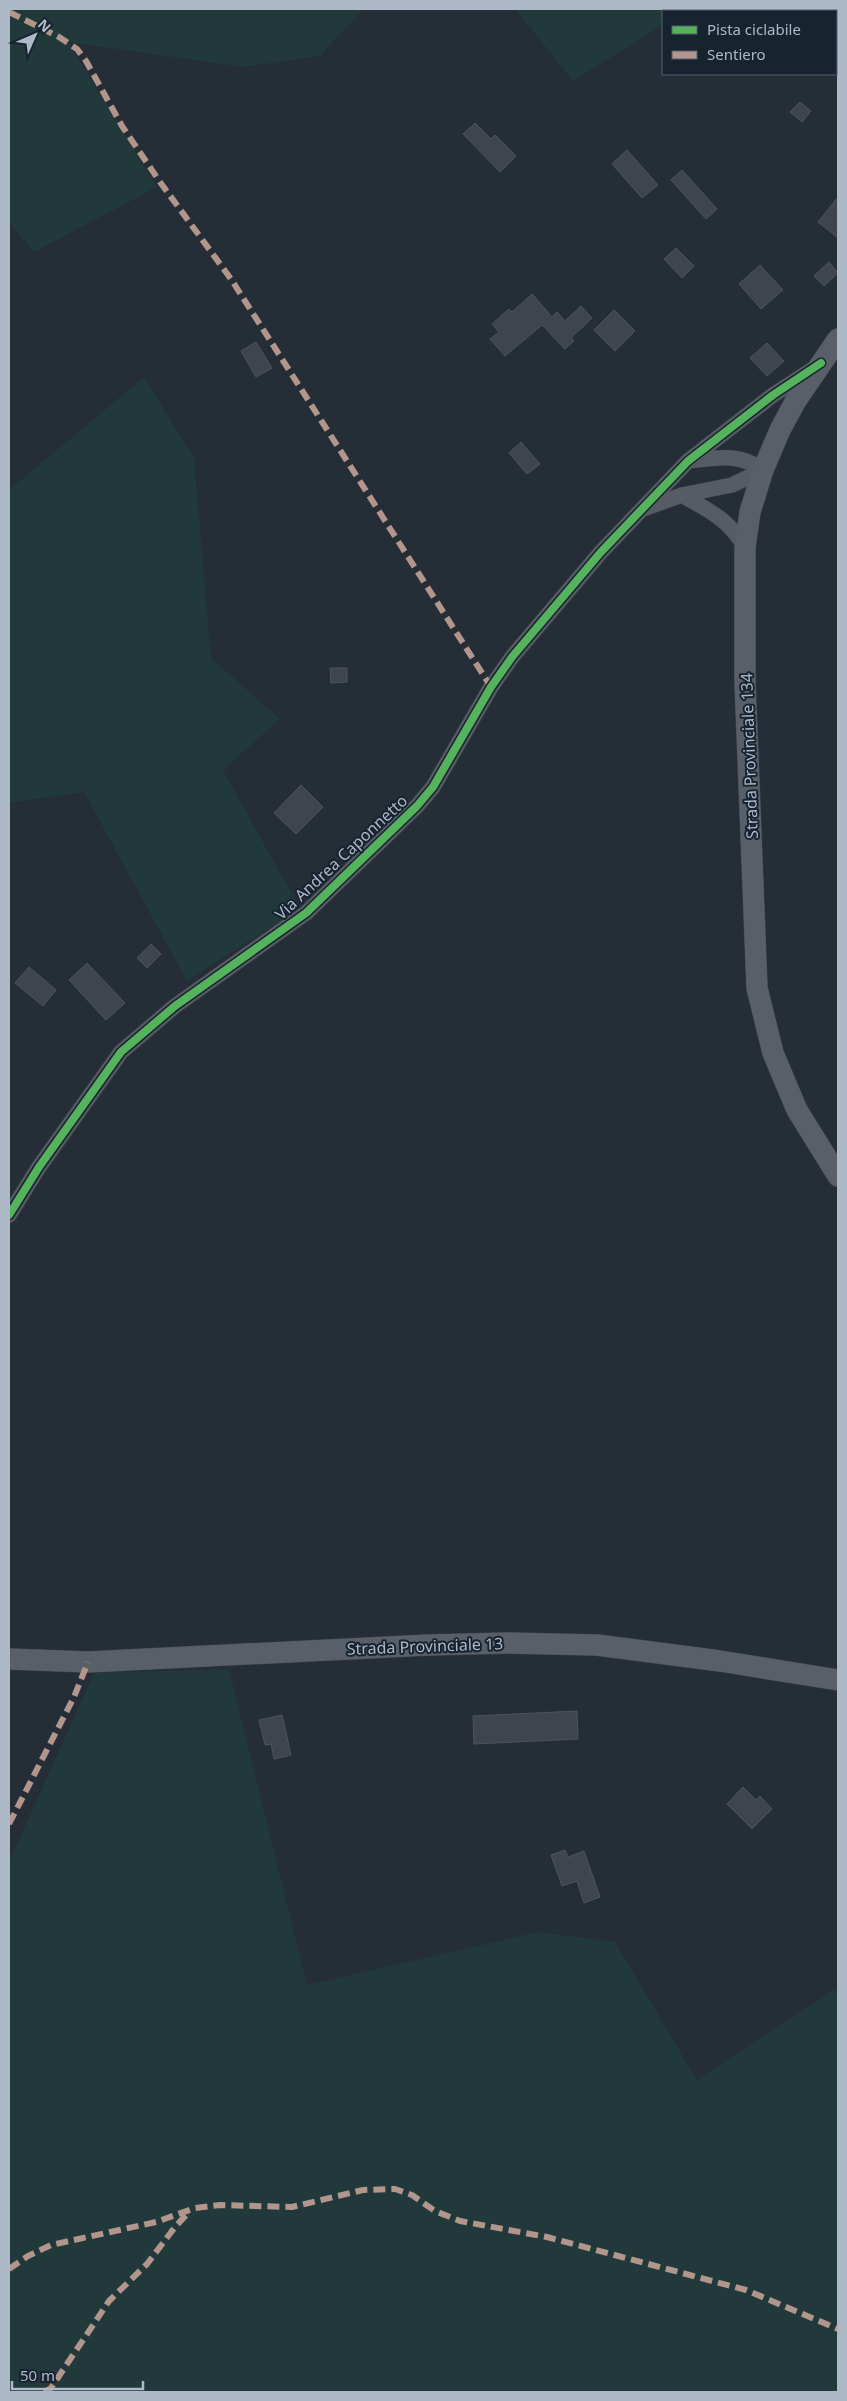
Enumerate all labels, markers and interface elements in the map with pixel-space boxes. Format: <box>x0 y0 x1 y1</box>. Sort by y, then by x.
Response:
north arrow <box>10 10 60 60</box>
legend <box>662 10 837 75</box>
text: N <box>34 15 55 36</box>
text: Pista ciclabile <box>707 19 801 39</box>
text: Sentiero <box>707 44 766 64</box>
street label: Strada Provinciale 134 <box>735 673 763 839</box>
street label: Via Andrea Caponnetto <box>270 790 412 924</box>
street label: Strada Provinciale 13 <box>346 1632 504 1660</box>
scale bar <box>12 2358 144 2390</box>
text: 50 m <box>20 2365 55 2385</box>

